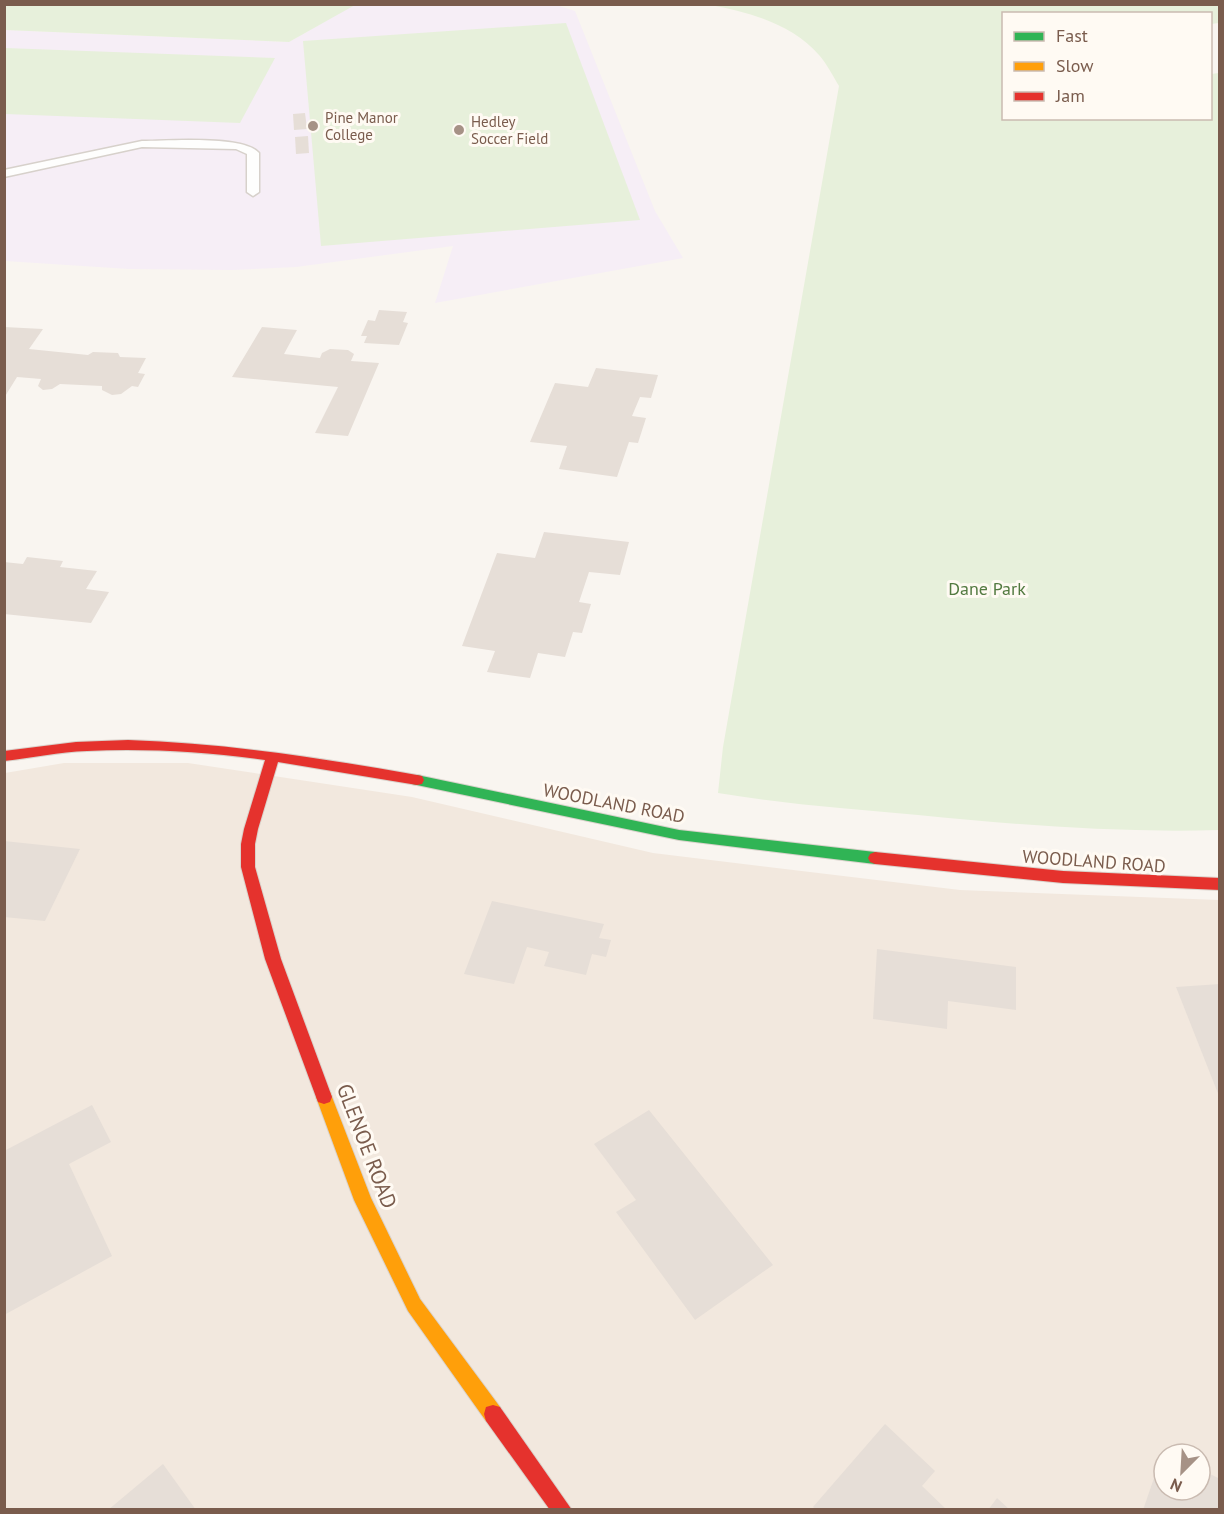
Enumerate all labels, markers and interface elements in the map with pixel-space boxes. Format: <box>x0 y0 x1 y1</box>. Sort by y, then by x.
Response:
legend <box>1002 12 1212 120</box>
text: Fast <box>1056 24 1088 47</box>
text: Slow <box>1056 54 1094 77</box>
text: Jam <box>1055 84 1085 107</box>
place label: Pine Manor College <box>325 108 398 144</box>
place label: Hedley Soccer Field <box>471 112 548 148</box>
marker: Pine Manor College <box>306 119 320 133</box>
marker: Hedley Soccer Field <box>452 123 466 137</box>
park label: Dane Park <box>948 577 1026 600</box>
street label: WOODLAND ROAD <box>541 778 687 828</box>
street label: WOODLAND ROAD <box>1022 845 1166 877</box>
street label: GLENOE ROAD <box>331 1080 403 1212</box>
north arrow <box>1152 1442 1212 1502</box>
text: N <box>1167 1474 1185 1497</box>

